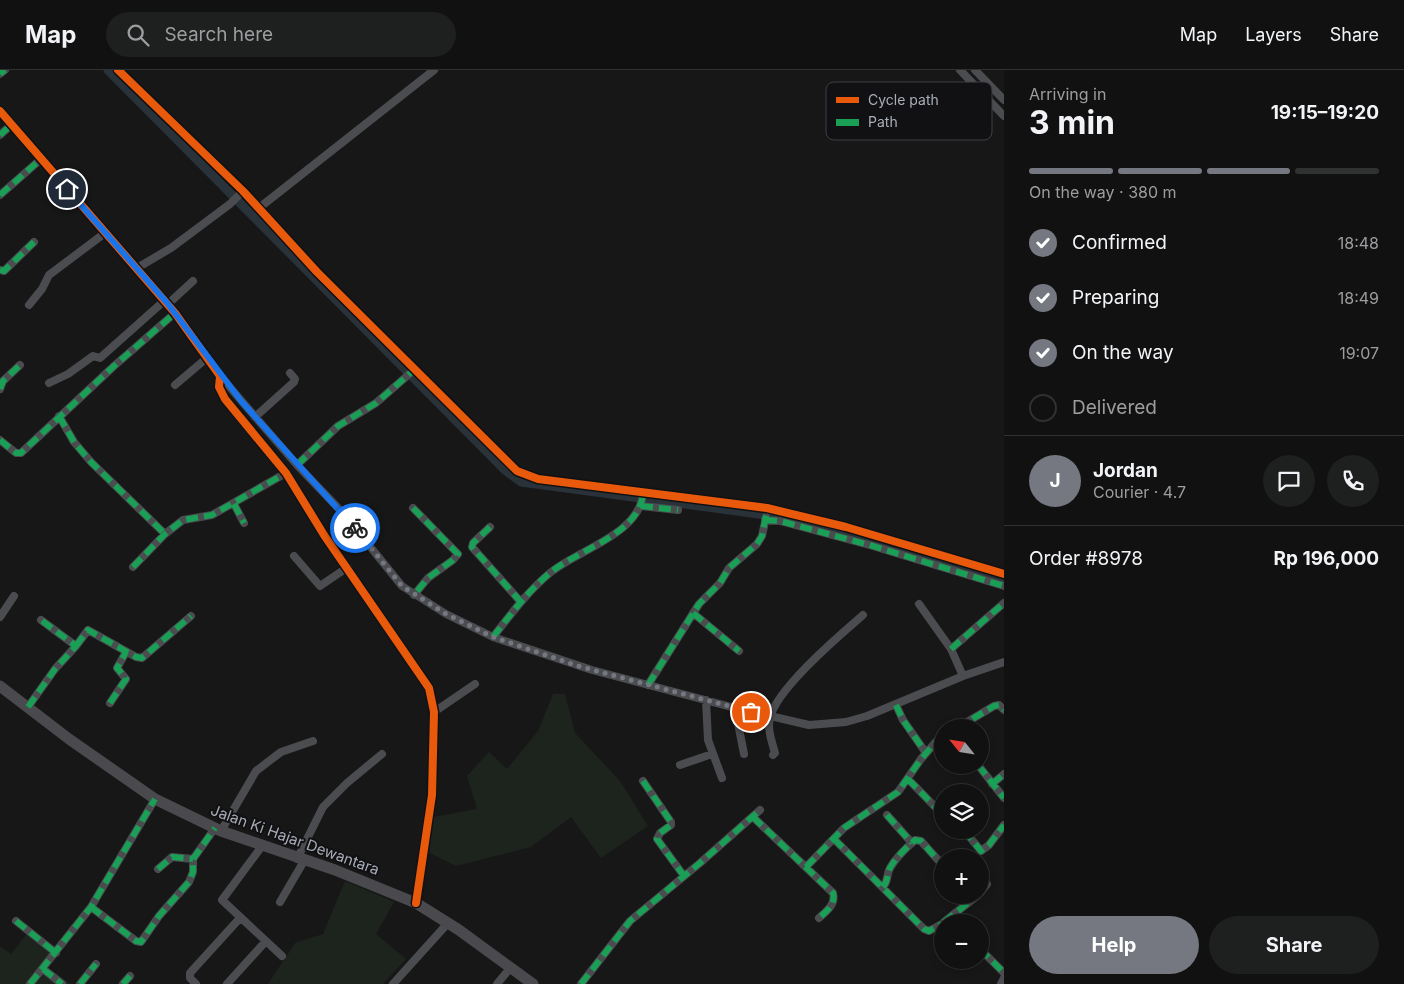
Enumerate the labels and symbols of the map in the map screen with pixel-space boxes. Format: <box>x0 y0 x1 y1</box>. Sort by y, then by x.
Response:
legend <box>826 82 992 140</box>
text: Cycle path <box>868 91 939 108</box>
text: Path <box>868 113 898 130</box>
pin <box>46 168 88 210</box>
courier <box>330 503 380 553</box>
pin <box>730 691 772 733</box>
north arrow <box>934 719 989 774</box>
street label: Jalan Ki Hajar Dewantara <box>208 800 382 879</box>

